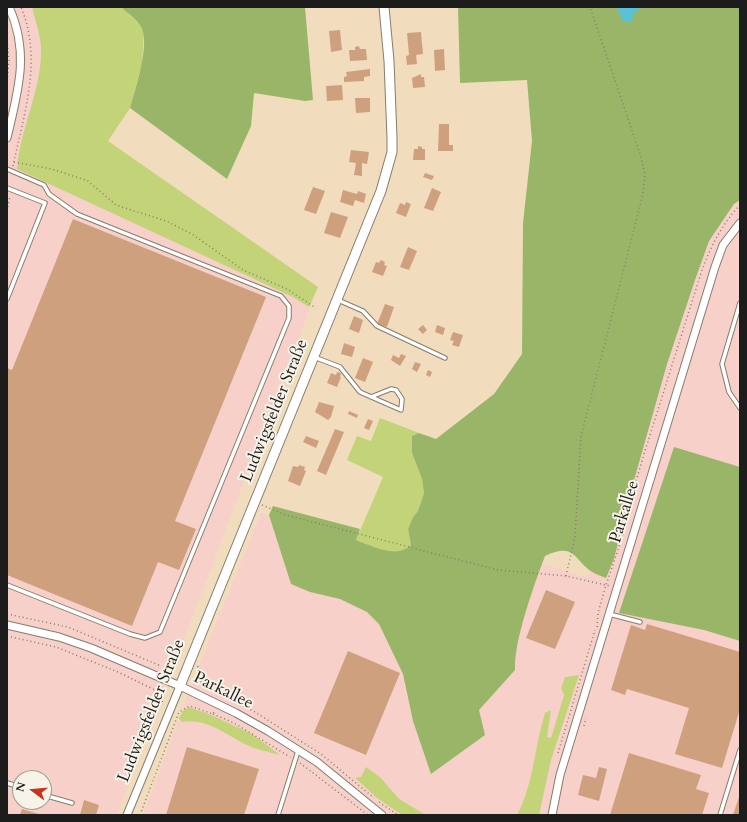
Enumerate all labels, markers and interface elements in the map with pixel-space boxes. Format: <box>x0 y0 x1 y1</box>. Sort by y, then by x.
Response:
street label: Ludwigsfelder Straße <box>237 337 313 485</box>
street label: Parkallee <box>606 478 644 546</box>
street label: Ludwigsfelder Straße <box>114 637 190 785</box>
street label: Parkallee <box>190 668 256 714</box>
north arrow <box>12 770 52 810</box>
text: N <box>12 780 29 793</box>

